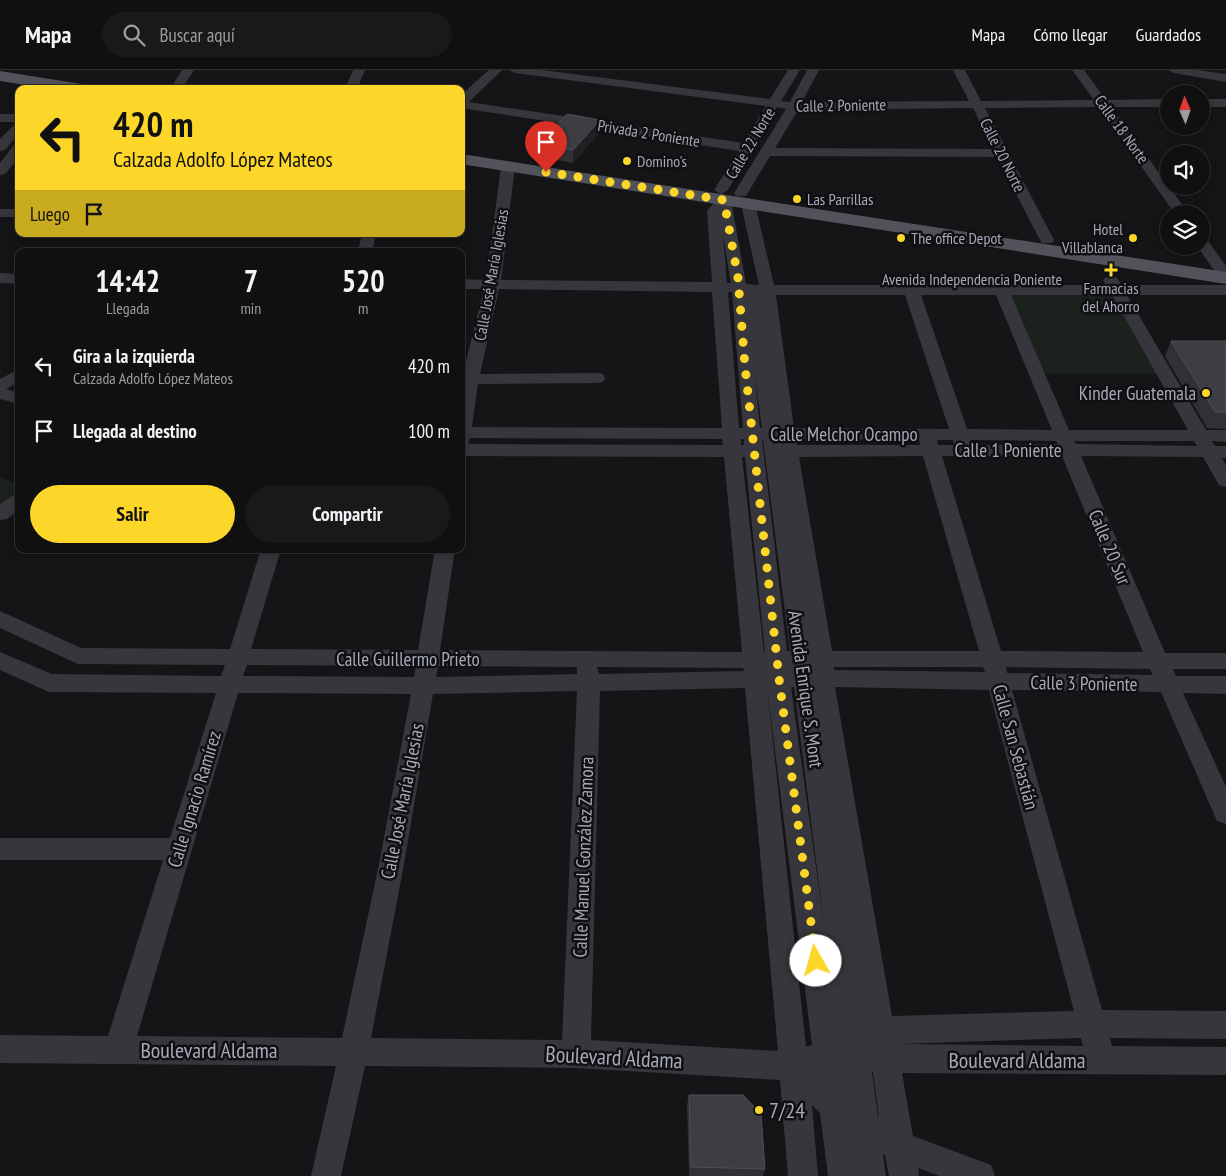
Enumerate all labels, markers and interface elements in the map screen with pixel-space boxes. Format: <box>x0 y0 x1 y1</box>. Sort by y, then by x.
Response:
search box <box>102 12 452 57</box>
text: Mapa <box>25 19 72 50</box>
icon: search <box>120 21 148 49</box>
text: Buscar aquí <box>160 23 235 47</box>
text: Mapa <box>971 23 1005 46</box>
text: Cómo llegar <box>1033 23 1108 46</box>
text: Guardados <box>1136 23 1201 46</box>
north arrow <box>1160 85 1210 135</box>
map controls <box>1160 85 1210 255</box>
street label: Calle 18 Norte <box>1090 91 1154 167</box>
street label: Calle 2 Poniente <box>796 94 886 116</box>
text: 420 m <box>113 101 194 147</box>
street label: Calle 22 Norte <box>721 104 779 182</box>
icon: left <box>30 105 95 170</box>
street label: Privada 2 Poniente <box>596 115 702 151</box>
street label: Calle 20 Norte <box>976 115 1030 195</box>
pin <box>525 121 567 172</box>
icon: arrive <box>532 128 560 156</box>
text: Calzada Adolfo López Mateos <box>113 145 333 173</box>
button: sound <box>1160 145 1210 195</box>
place label: Domino's <box>637 151 687 171</box>
marker: Domino's <box>621 155 633 167</box>
place label: Las Parrillas <box>807 189 873 209</box>
marker: Las Parrillas <box>791 193 803 205</box>
icon: arrive <box>80 200 108 228</box>
text: Luego <box>30 202 70 226</box>
button: layers <box>1160 205 1210 255</box>
street label: Calle José María Iglesias <box>470 208 512 342</box>
place label: Hotel Villablanca <box>1061 219 1123 257</box>
place label: The office Depot <box>911 228 1002 248</box>
marker: The office Depot <box>895 232 907 244</box>
marker: Hotel Villablanca <box>1127 232 1139 244</box>
text: 14:42 <box>95 261 160 300</box>
text: 7 <box>244 261 258 300</box>
text: 520 <box>342 261 385 300</box>
marker: Farmacias del Ahorro <box>1105 264 1117 276</box>
street label: Avenida Independencia Poniente <box>882 269 1062 289</box>
place label: Farmacias del Ahorro <box>1082 278 1140 316</box>
text: Llegada <box>106 298 149 318</box>
text: min <box>240 298 261 318</box>
text: m <box>358 298 368 318</box>
text: Gira a la izquierda <box>73 344 195 368</box>
icon: left <box>30 352 58 380</box>
text: 420 m <box>408 354 450 378</box>
text: Calzada Adolfo López Mateos <box>73 368 233 388</box>
place label: Kinder Guatemala <box>1079 381 1196 405</box>
marker: Kinder Guatemala <box>1200 387 1212 399</box>
icon: arrive <box>30 417 58 445</box>
text: Llegada al destino <box>73 419 197 443</box>
text: 100 m <box>408 419 450 443</box>
street label: Calle Melchor Ocampo <box>770 422 918 446</box>
street label: Calle 1 Poniente <box>954 438 1062 462</box>
button: Salir <box>30 485 235 543</box>
button: Compartir <box>245 485 450 543</box>
street label: Calle 20 Sur <box>1083 506 1137 589</box>
street label: Avenida Enrique S. Mont <box>783 609 829 770</box>
street label: Calle Guillermo Prieto <box>336 647 480 671</box>
street label: Calle 3 Poniente <box>1030 670 1138 696</box>
street label: Calle San Sebastián <box>988 682 1044 812</box>
street label: Calle José María Iglesias <box>375 721 429 881</box>
street label: Calle Ignacio Ramírez <box>162 728 226 870</box>
street label: Calle Manuel González Zamora <box>568 756 598 958</box>
position arrow <box>789 934 841 986</box>
street label: Boulevard Aldama <box>140 1036 278 1064</box>
street label: Boulevard Aldama <box>545 1039 683 1075</box>
street label: Boulevard Aldama <box>948 1046 1086 1074</box>
place label: 7/24 <box>769 1096 805 1124</box>
marker: 7/24 <box>753 1104 765 1116</box>

